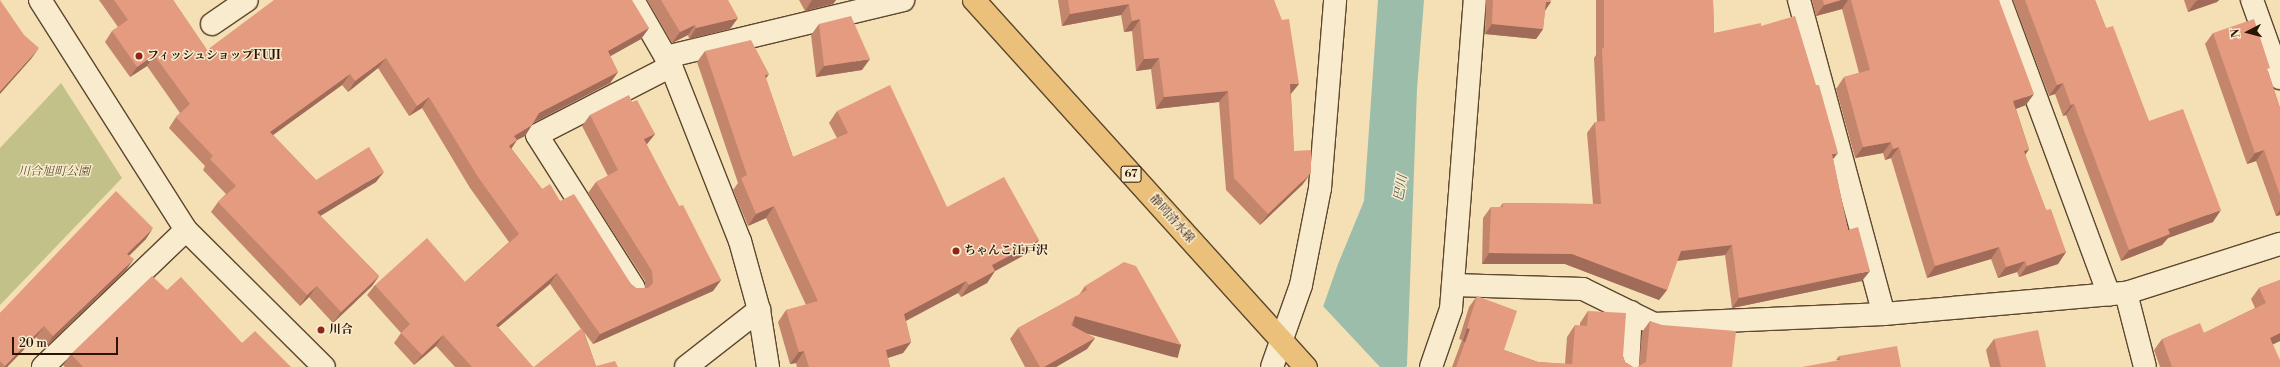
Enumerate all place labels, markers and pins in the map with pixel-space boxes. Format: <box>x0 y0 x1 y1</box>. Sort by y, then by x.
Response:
place label: フィッシュショップFUJI <box>147 49 282 63</box>
marker: フィッシュショップFUJI <box>134 51 144 61</box>
place label: ちゃんこ江戸沢 <box>964 244 1048 258</box>
marker: ちゃんこ江戸沢 <box>951 246 961 256</box>
place label: 川合 <box>329 323 353 337</box>
marker: 川合 <box>316 325 326 335</box>

